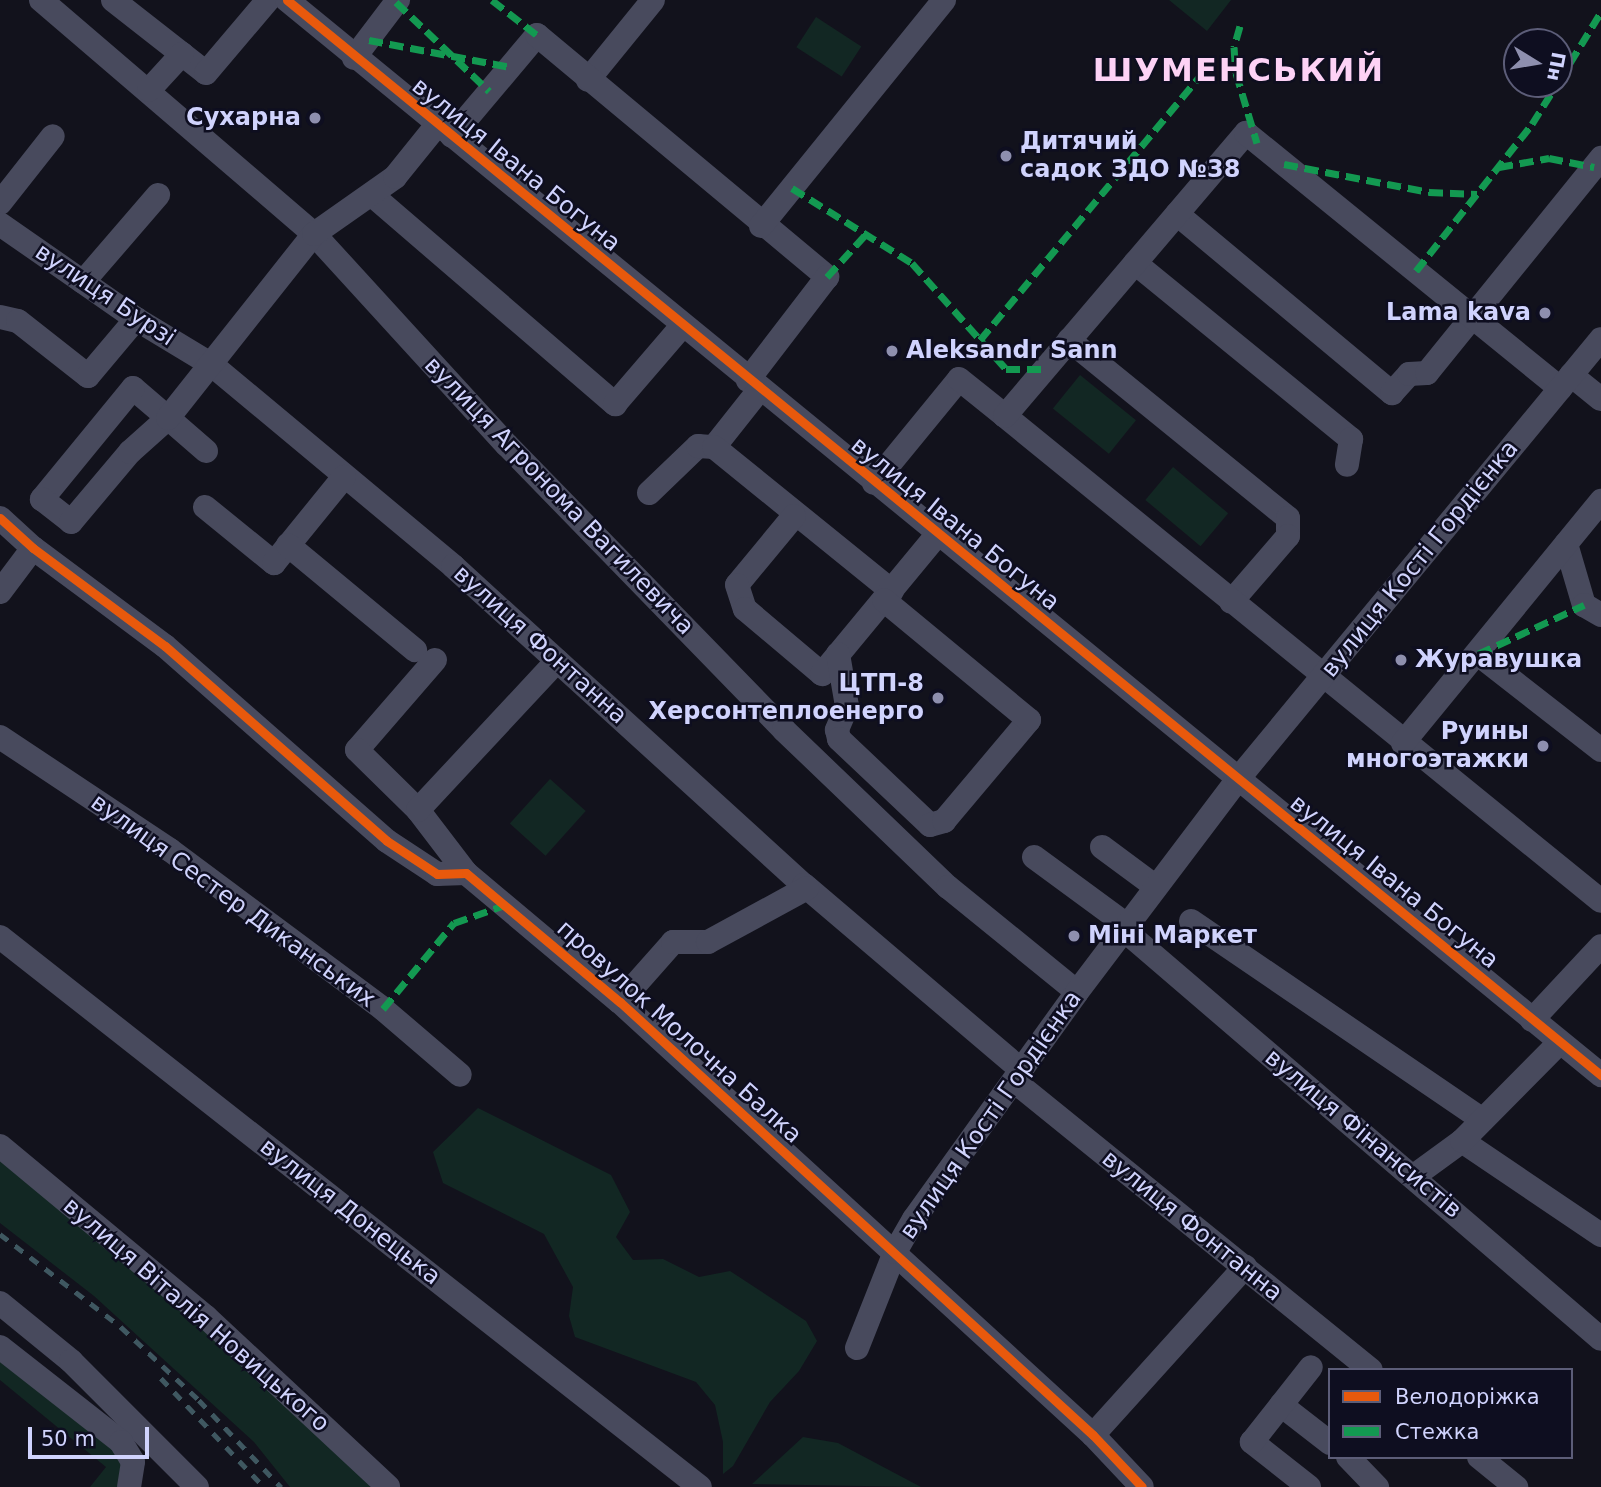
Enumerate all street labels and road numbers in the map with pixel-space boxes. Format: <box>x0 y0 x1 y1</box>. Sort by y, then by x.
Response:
street label: вулиця Івана Богуна <box>406 72 626 258</box>
street label: вулиця Бурзі <box>29 237 181 353</box>
street label: вулиця Агронома Вагилевича <box>418 351 700 641</box>
street label: вулиця Івана Богуна <box>845 431 1065 617</box>
street label: вулиця Кості Гордієнка <box>1315 435 1525 683</box>
street label: вулиця Фонтанна <box>447 560 633 730</box>
street label: вулиця Сестер Диканських <box>85 788 381 1014</box>
street label: вулиця Івана Богуна <box>1284 789 1504 975</box>
street label: провулок Молочна Балка <box>551 914 807 1150</box>
street label: вулиця Кості Гордієнка <box>894 985 1088 1245</box>
street label: вулиця Фінансистів <box>1259 1043 1467 1225</box>
street label: вулиця Донецька <box>254 1133 446 1291</box>
street label: вулиця Фонтанна <box>1096 1144 1288 1308</box>
street label: вулиця Віталія Новицького <box>57 1192 335 1438</box>

